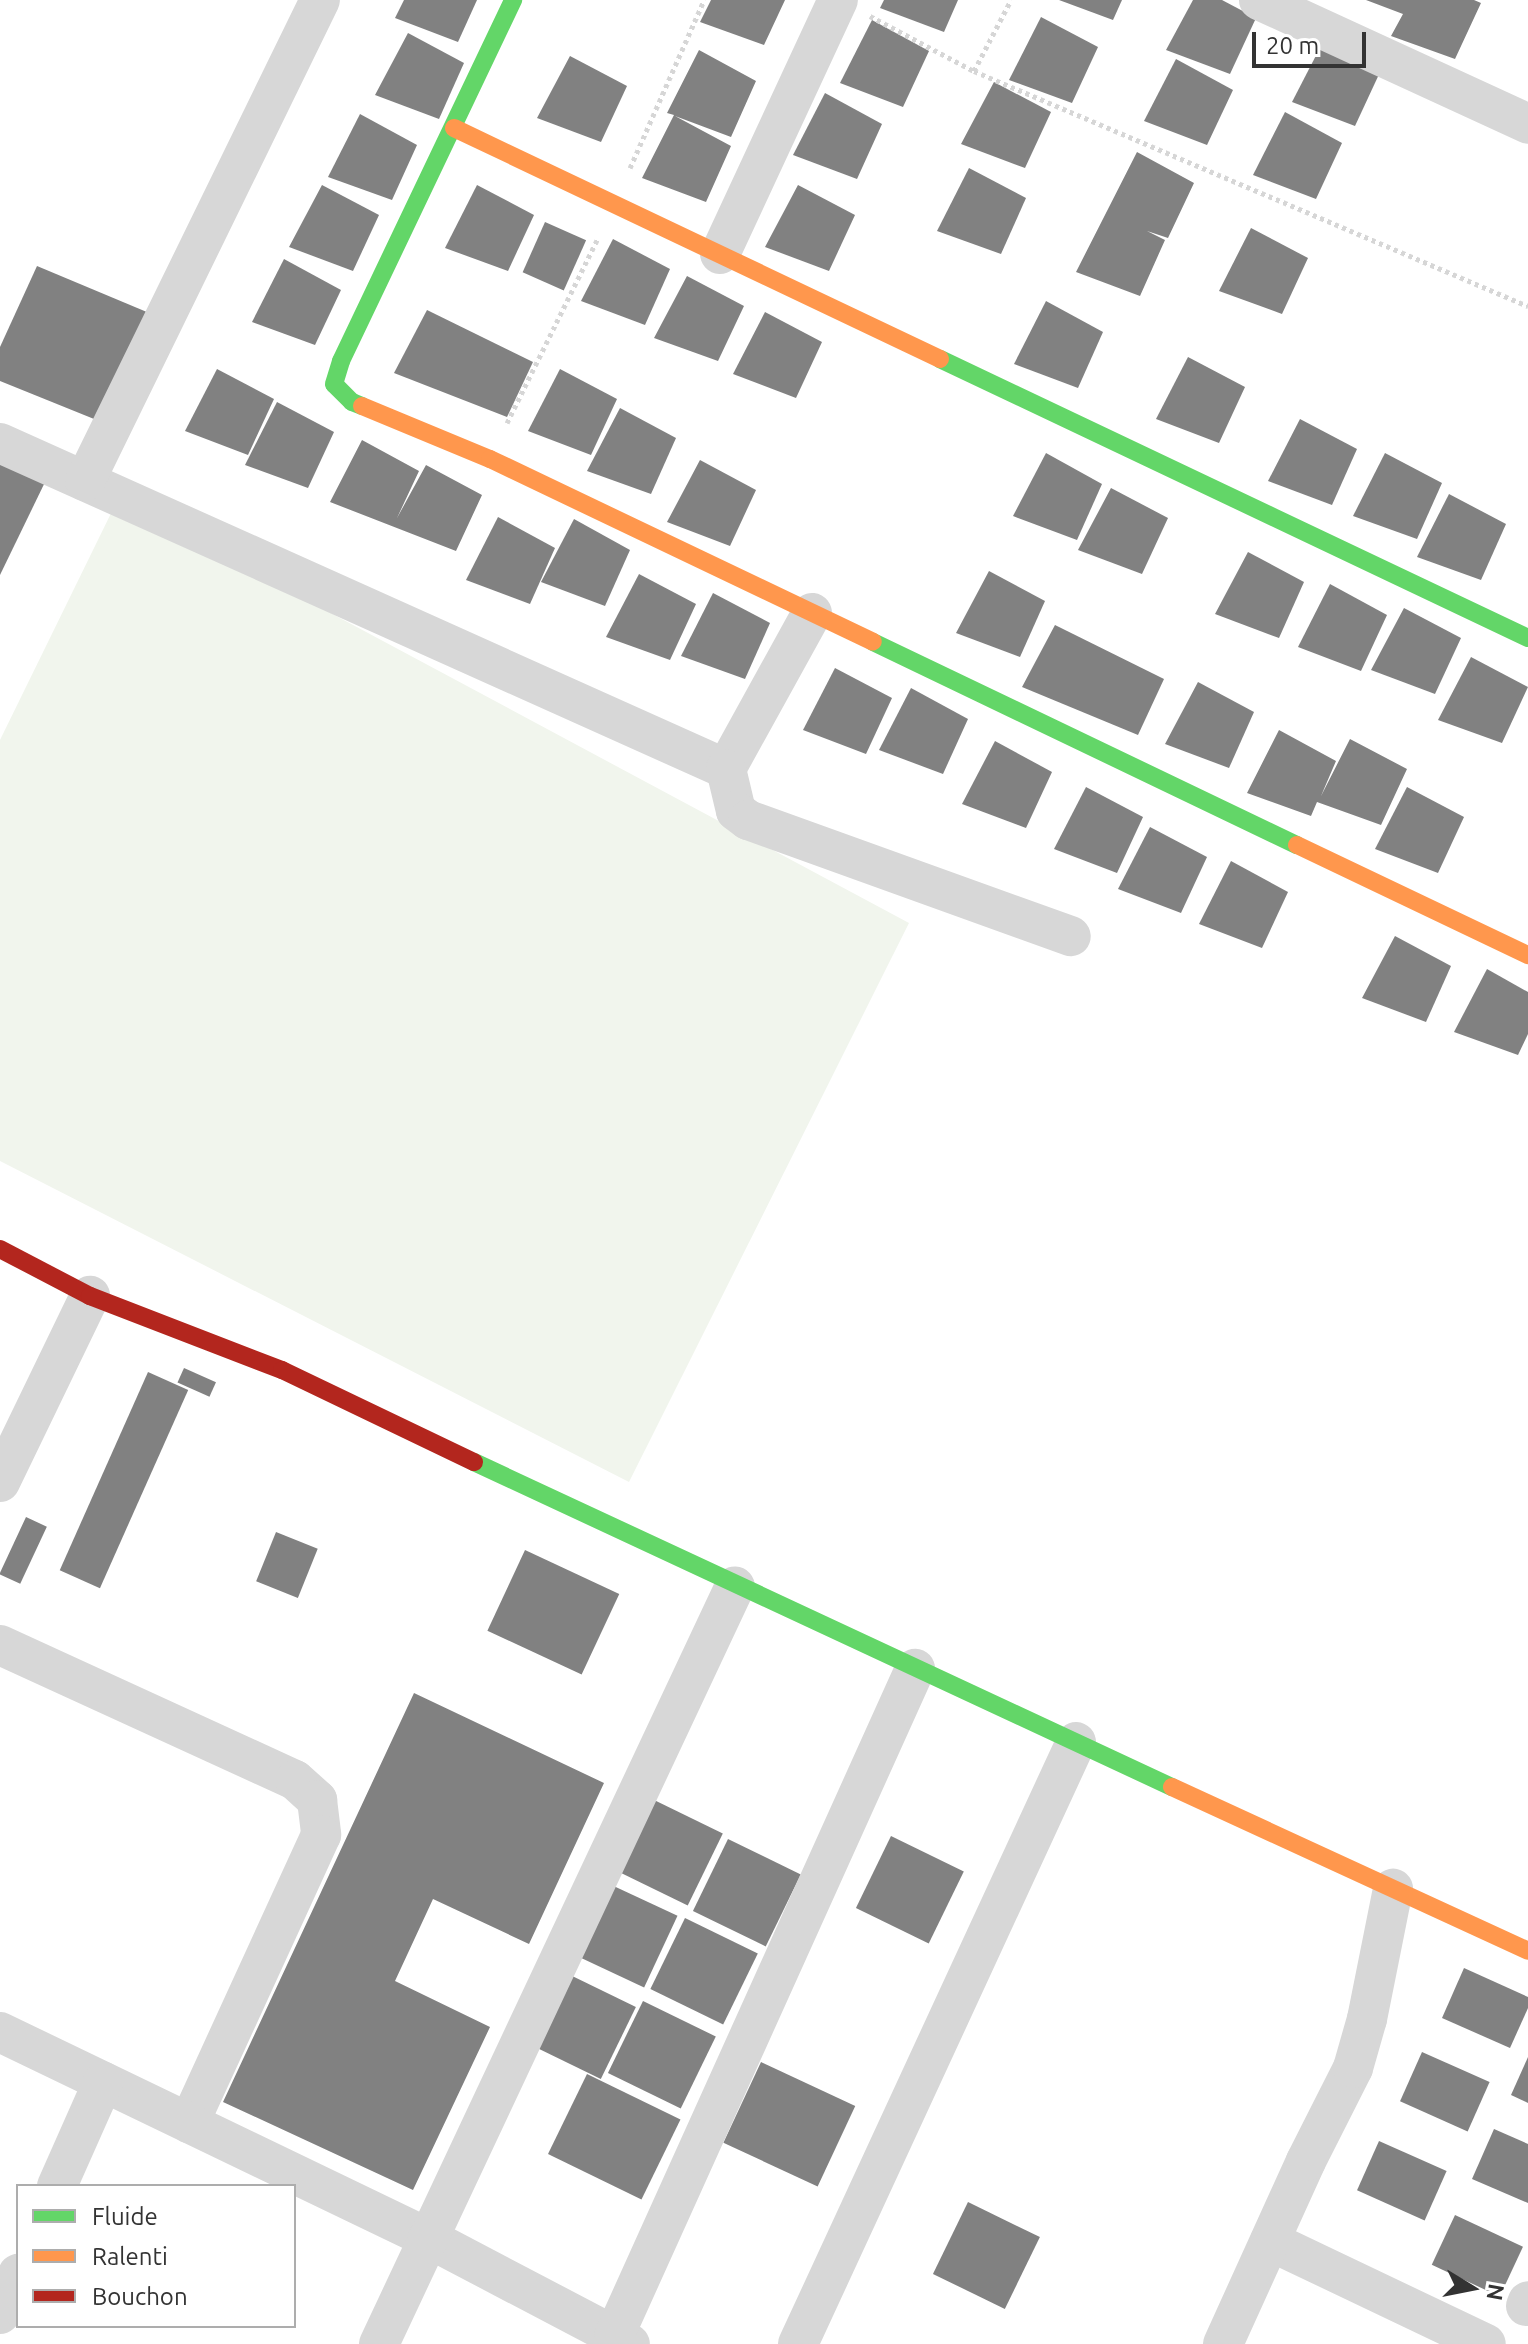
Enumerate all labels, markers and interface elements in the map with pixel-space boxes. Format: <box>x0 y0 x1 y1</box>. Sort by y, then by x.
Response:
scale bar <box>1256 16 1370 66</box>
text: 20 m <box>1266 32 1319 59</box>
legend <box>16 2184 296 2328</box>
text: Fluide <box>92 2203 158 2230</box>
text: Ralenti <box>92 2243 168 2270</box>
north arrow <box>1432 2248 1512 2328</box>
text: N <box>1482 2282 1510 2303</box>
text: Bouchon <box>92 2283 188 2310</box>

